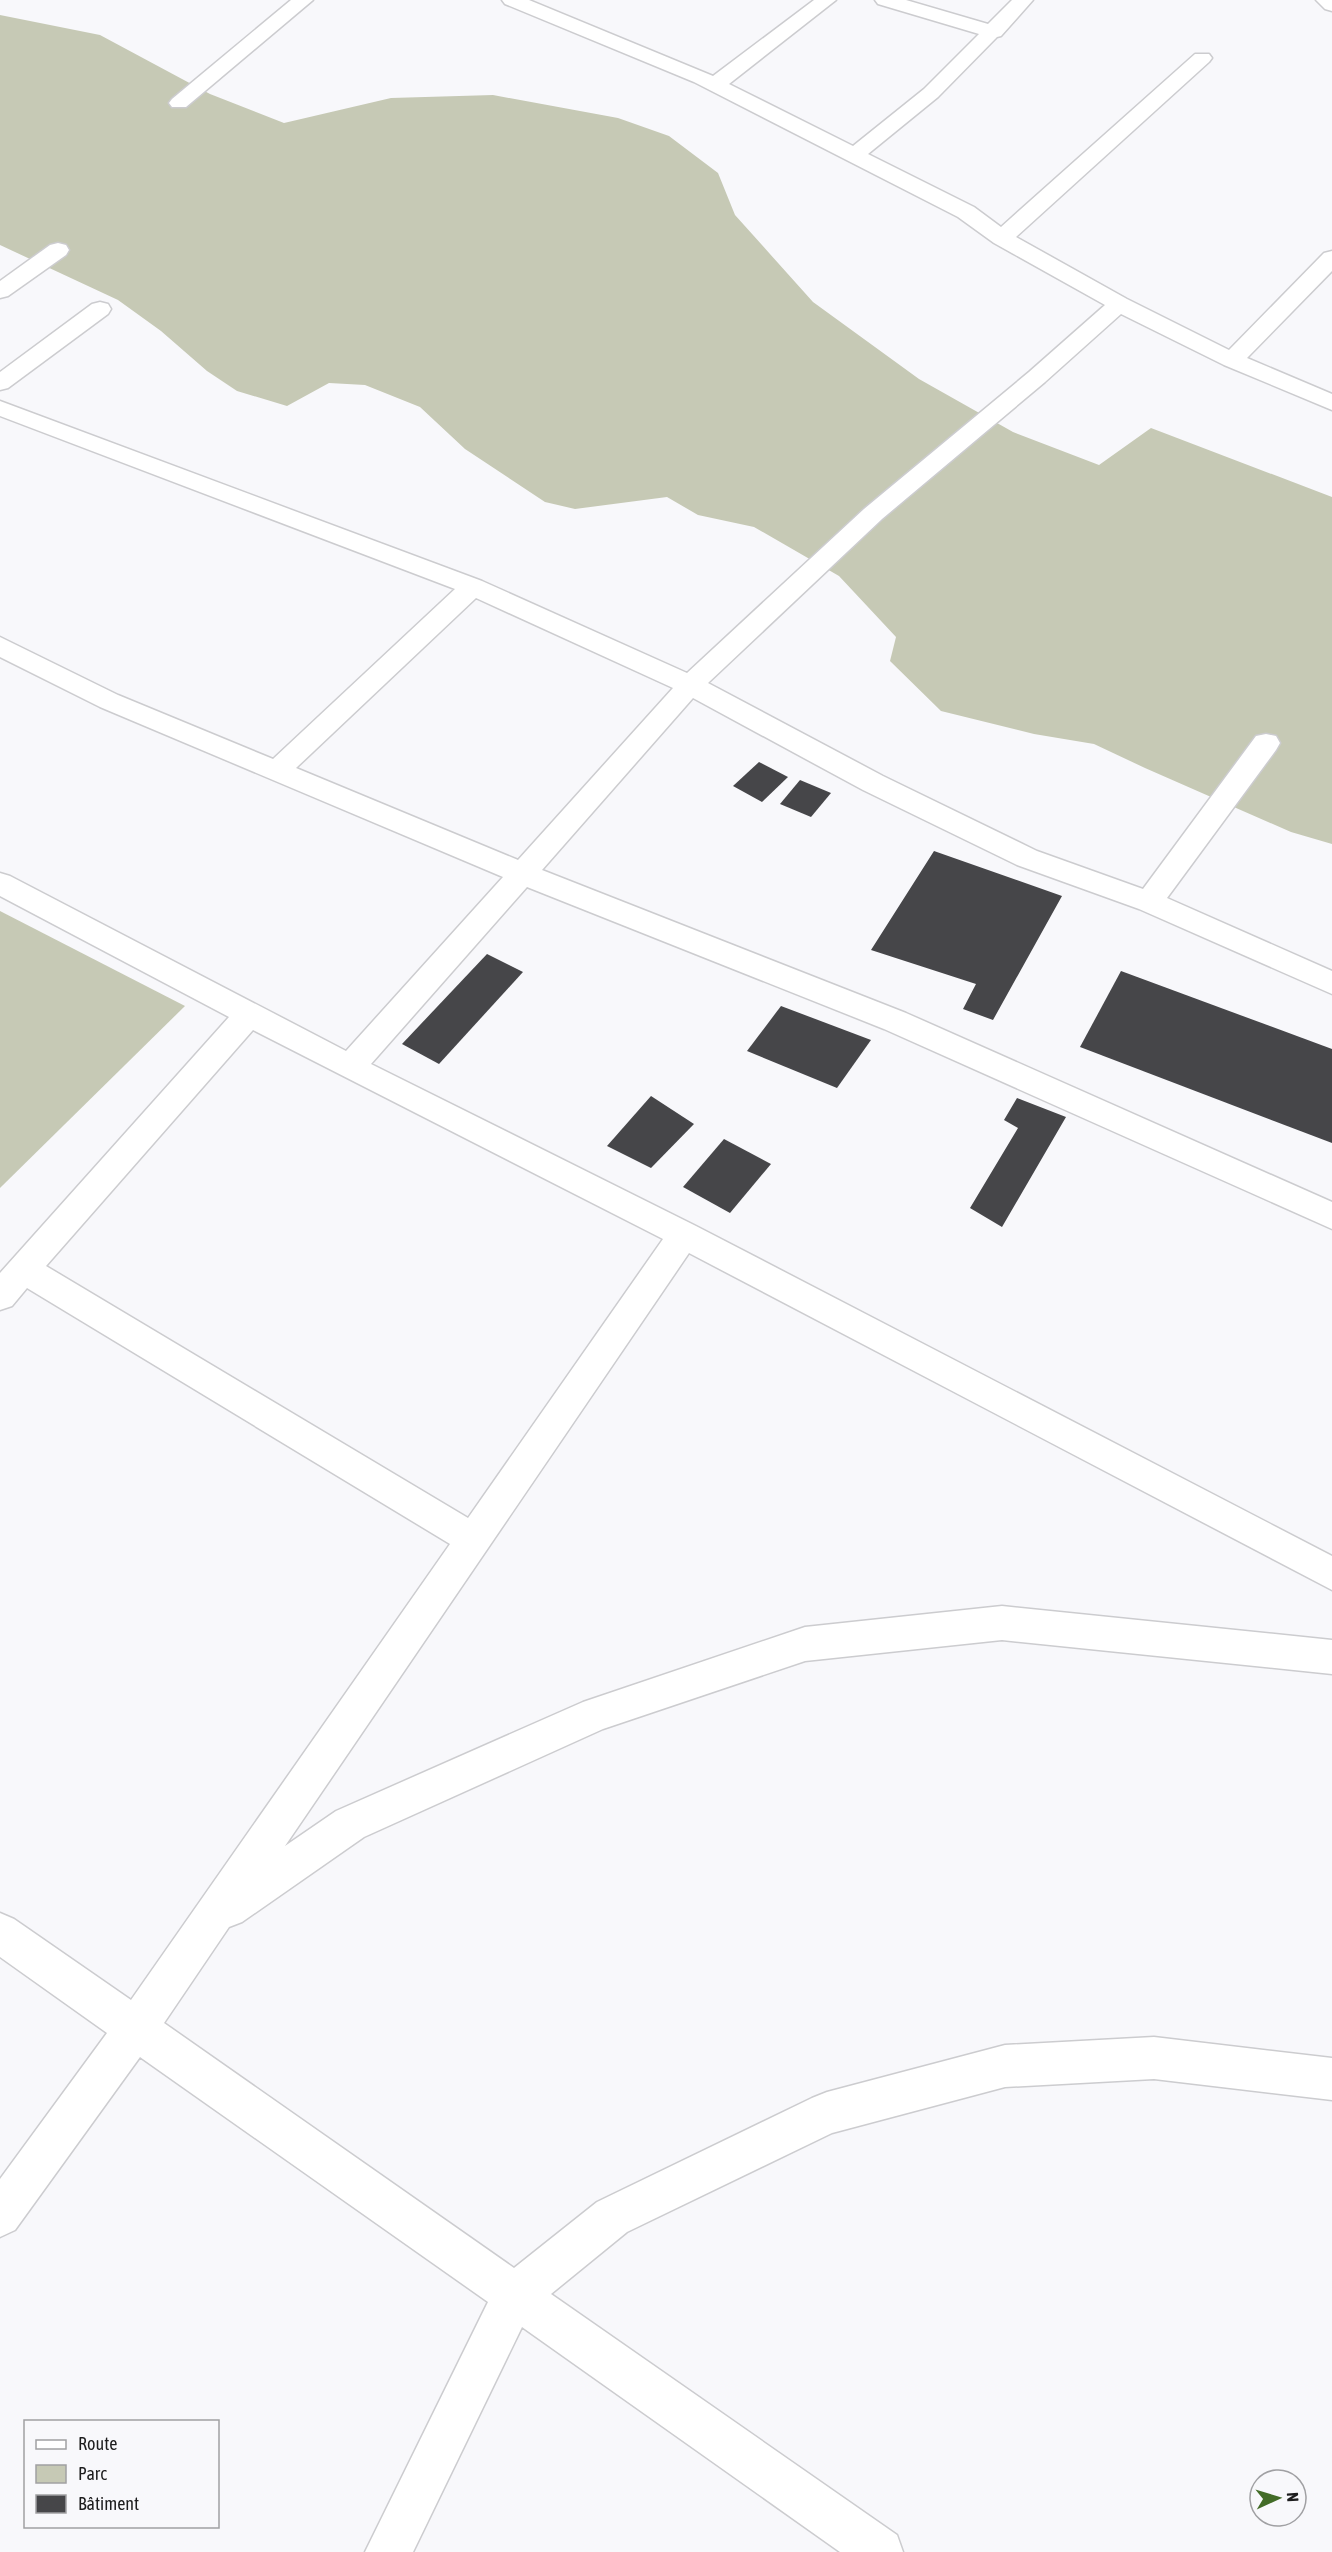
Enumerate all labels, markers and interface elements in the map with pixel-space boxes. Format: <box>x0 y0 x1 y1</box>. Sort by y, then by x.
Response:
legend <box>24 2420 219 2528</box>
text: Route <box>78 2433 117 2454</box>
text: Parc <box>78 2463 107 2484</box>
north arrow <box>1248 2468 1308 2528</box>
text: N <box>1284 2492 1302 2502</box>
text: Bâtiment <box>78 2493 139 2514</box>

